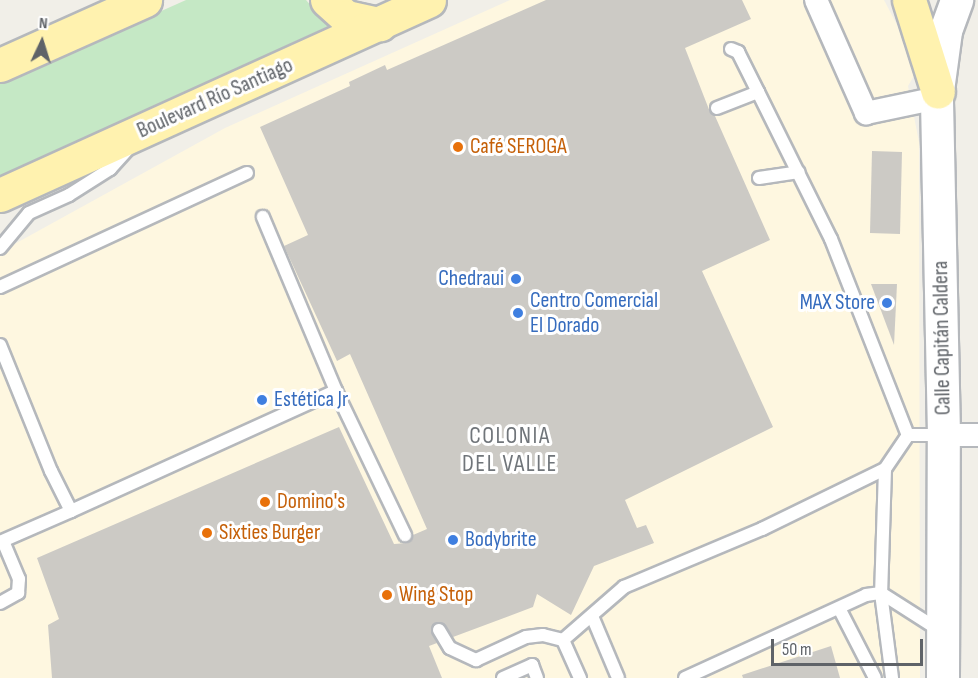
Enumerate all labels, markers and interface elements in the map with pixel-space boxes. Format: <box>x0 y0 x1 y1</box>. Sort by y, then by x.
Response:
north arrow <box>12 12 72 72</box>
text: N <box>38 14 48 33</box>
street label: Boulevard Río Santiago <box>133 52 297 144</box>
place label: Café SEROGA <box>470 134 567 160</box>
marker: Café SEROGA <box>451 140 465 154</box>
street label: Calle Capitán Caldera <box>927 261 957 415</box>
place label: Chedraui <box>438 266 504 292</box>
marker: Chedraui <box>509 272 523 286</box>
place label: Centro Comercial El Dorado <box>530 287 658 338</box>
place label: MAX Store <box>800 290 875 316</box>
marker: MAX Store <box>880 296 894 310</box>
marker: Centro Comercial El Dorado <box>511 306 525 320</box>
place label: Estética Jr <box>274 387 348 413</box>
marker: Estética Jr <box>255 393 269 407</box>
district label: COLONIA DEL VALLE <box>462 422 558 478</box>
place label: Domino's <box>277 489 345 515</box>
marker: Domino's <box>258 495 272 509</box>
place label: Sixties Burger <box>219 520 320 546</box>
marker: Sixties Burger <box>200 526 214 540</box>
place label: Bodybrite <box>465 527 536 553</box>
marker: Bodybrite <box>446 533 460 547</box>
place label: Wing Stop <box>399 582 473 608</box>
marker: Wing Stop <box>380 588 394 602</box>
scale bar <box>774 627 926 665</box>
text: 50 m <box>782 639 812 660</box>

